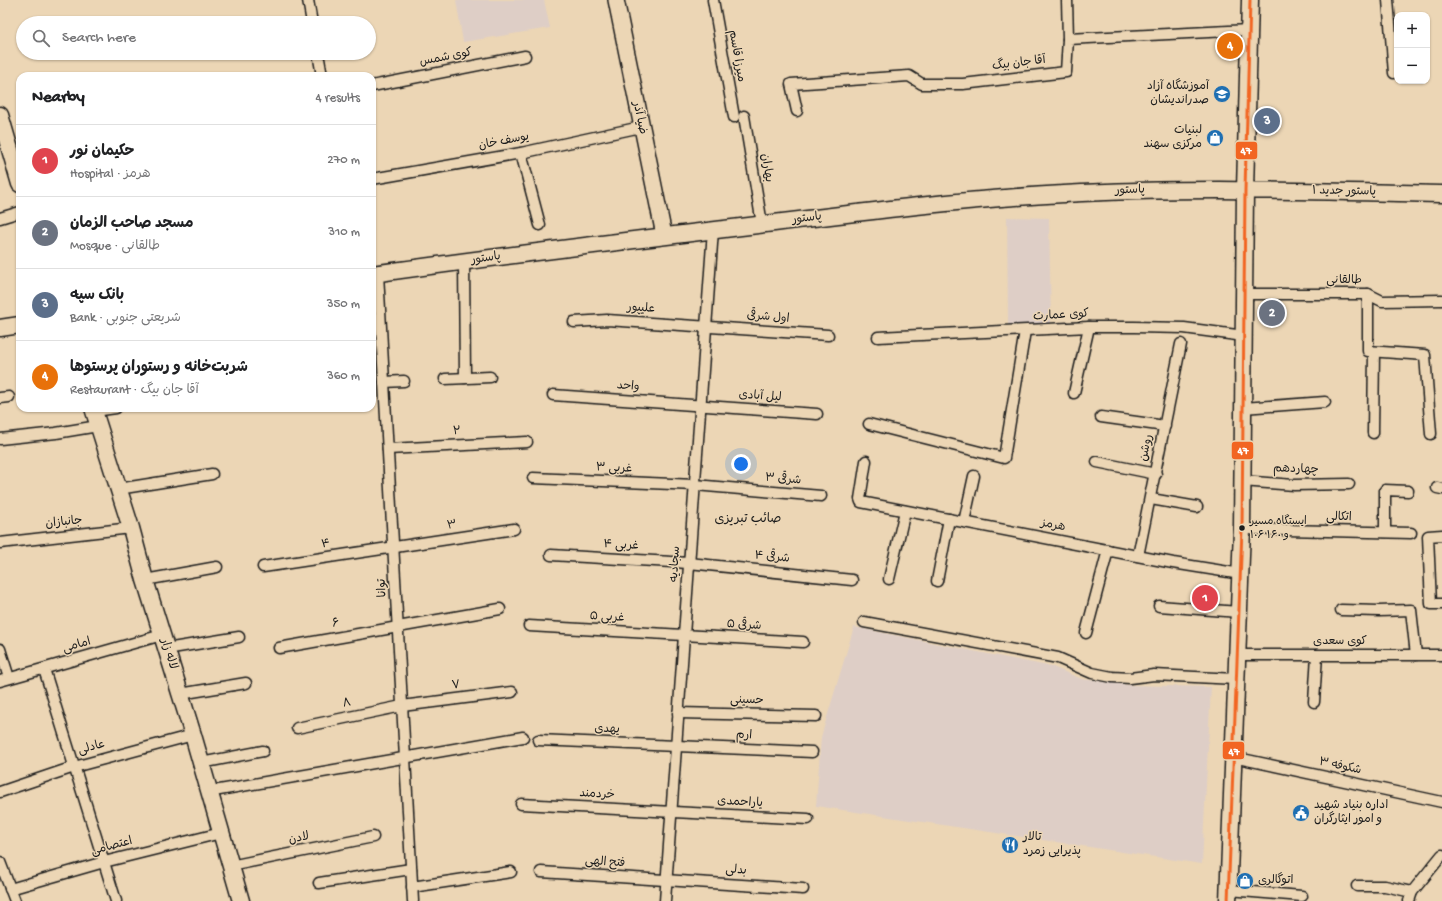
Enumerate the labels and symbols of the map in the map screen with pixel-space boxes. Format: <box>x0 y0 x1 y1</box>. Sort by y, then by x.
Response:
street label: میرزا قاسم <box>725 29 747 83</box>
pin: 4 <box>1217 31 1243 61</box>
street label: کوی شمس <box>419 46 473 70</box>
street label: آقا جان بیگ <box>991 52 1048 74</box>
place label: آموزشگاه آزاد صدراندیشان <box>1147 78 1210 108</box>
school or university icon: آموزشگاه آزاد صدراندیشان <box>1212 84 1232 104</box>
street label: ضیا آذر <box>628 99 650 136</box>
pin: 3 <box>1254 106 1280 136</box>
place label: لبنیات مرکزی سهند <box>1144 124 1202 152</box>
shop icon: لبنیات مرکزی سهند <box>1205 128 1225 148</box>
street label: یوسف خان <box>477 129 530 154</box>
line badge: 47 <box>1235 141 1258 160</box>
text: 47 <box>1240 146 1253 158</box>
street label: بهاران <box>757 153 775 183</box>
street label: پاستور <box>1114 183 1145 199</box>
street label: پاستور جدید ۱ <box>1312 184 1376 200</box>
street label: پاستور <box>790 210 823 228</box>
street label: پاستور <box>469 250 502 268</box>
street label: طالقانی <box>1326 274 1362 288</box>
pin: 2 <box>1259 298 1285 328</box>
street label: علیپور <box>626 301 655 317</box>
street label: اول شرقی <box>746 307 790 327</box>
street label: کوی عمارت <box>1033 308 1089 324</box>
street label: واحد <box>616 379 640 395</box>
street label: لیل آبادی <box>738 388 782 405</box>
street label: ۲ <box>453 425 461 439</box>
street label: روشن <box>1138 433 1156 463</box>
line badge: 47 <box>1231 441 1254 460</box>
text: 47 <box>1237 446 1250 458</box>
your location <box>731 454 751 474</box>
street label: ۳ غربی <box>596 461 632 477</box>
street label: چهاردهم <box>1273 462 1319 478</box>
street label: ۳ شرقی <box>764 469 802 489</box>
street label: اتکالی <box>1326 511 1352 525</box>
district label: صائب تبریزی <box>715 512 781 527</box>
street label: جانبازان <box>45 514 83 532</box>
place label: ایستگاه مسیر ۱۰۶ و ۱۶۰ <box>1249 514 1307 542</box>
street label: هرمز <box>1039 517 1067 535</box>
street label: ۳ <box>446 518 458 534</box>
marker: ایستگاه مسیر ۱۰۶ و ۱۶۰ <box>1237 523 1247 533</box>
street label: ۴ <box>321 537 331 553</box>
street label: ۴ غربی <box>603 538 639 554</box>
street label: سجادیه <box>668 546 684 582</box>
street label: ۴ شرقی <box>754 547 791 567</box>
street label: توانا <box>375 578 390 598</box>
pin: 1 <box>1192 583 1218 613</box>
street label: ۵ غربی <box>589 610 625 626</box>
street label: ۶ <box>331 615 341 632</box>
street label: ۵ شرقی <box>726 616 762 634</box>
street label: امامی <box>61 635 93 657</box>
street label: کوی سعدی <box>1313 635 1367 649</box>
street label: لاله زار <box>156 636 179 671</box>
street label: ۷ <box>451 679 461 693</box>
street label: حسینی <box>730 694 764 708</box>
street label: ۸ <box>342 696 352 712</box>
street label: یهدی <box>594 723 620 737</box>
street label: ارم <box>736 729 753 743</box>
street label: عادلی <box>77 738 107 758</box>
line badge: 47 <box>1222 741 1245 760</box>
text: 47 <box>1228 747 1241 759</box>
street label: شکوفه ۳ <box>1317 756 1363 778</box>
street label: خردمند <box>579 786 615 803</box>
street label: یاراحمدی <box>717 795 763 811</box>
place label: اداره بنیاد شهید و امور ایثارگران <box>1314 799 1388 827</box>
public building icon: اداره بنیاد شهید و امور ایثارگران <box>1291 803 1311 823</box>
street label: لادن <box>287 830 311 848</box>
place label: تالار پذیرایی زمرد <box>1022 831 1081 859</box>
street label: اعتصامی <box>90 835 134 859</box>
restaurant icon: تالار پذیرایی زمرد <box>1000 835 1020 855</box>
street label: فتح الهی <box>584 855 626 871</box>
street label: بدلی <box>725 863 747 879</box>
shop icon: اتوگالری <box>1235 871 1255 891</box>
place label: اتوگالری <box>1258 872 1294 888</box>

